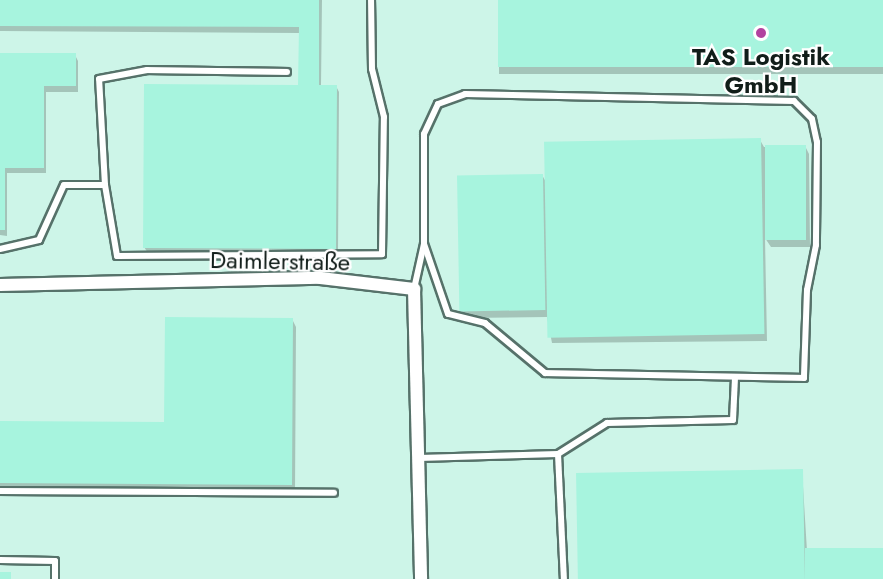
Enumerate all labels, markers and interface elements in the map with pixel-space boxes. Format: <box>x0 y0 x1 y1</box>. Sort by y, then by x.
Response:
marker: TAS Logistik GmbH <box>754 26 768 40</box>
place label: TAS Logistik GmbH <box>692 43 830 99</box>
street label: Daimlerstraße <box>210 245 350 277</box>

